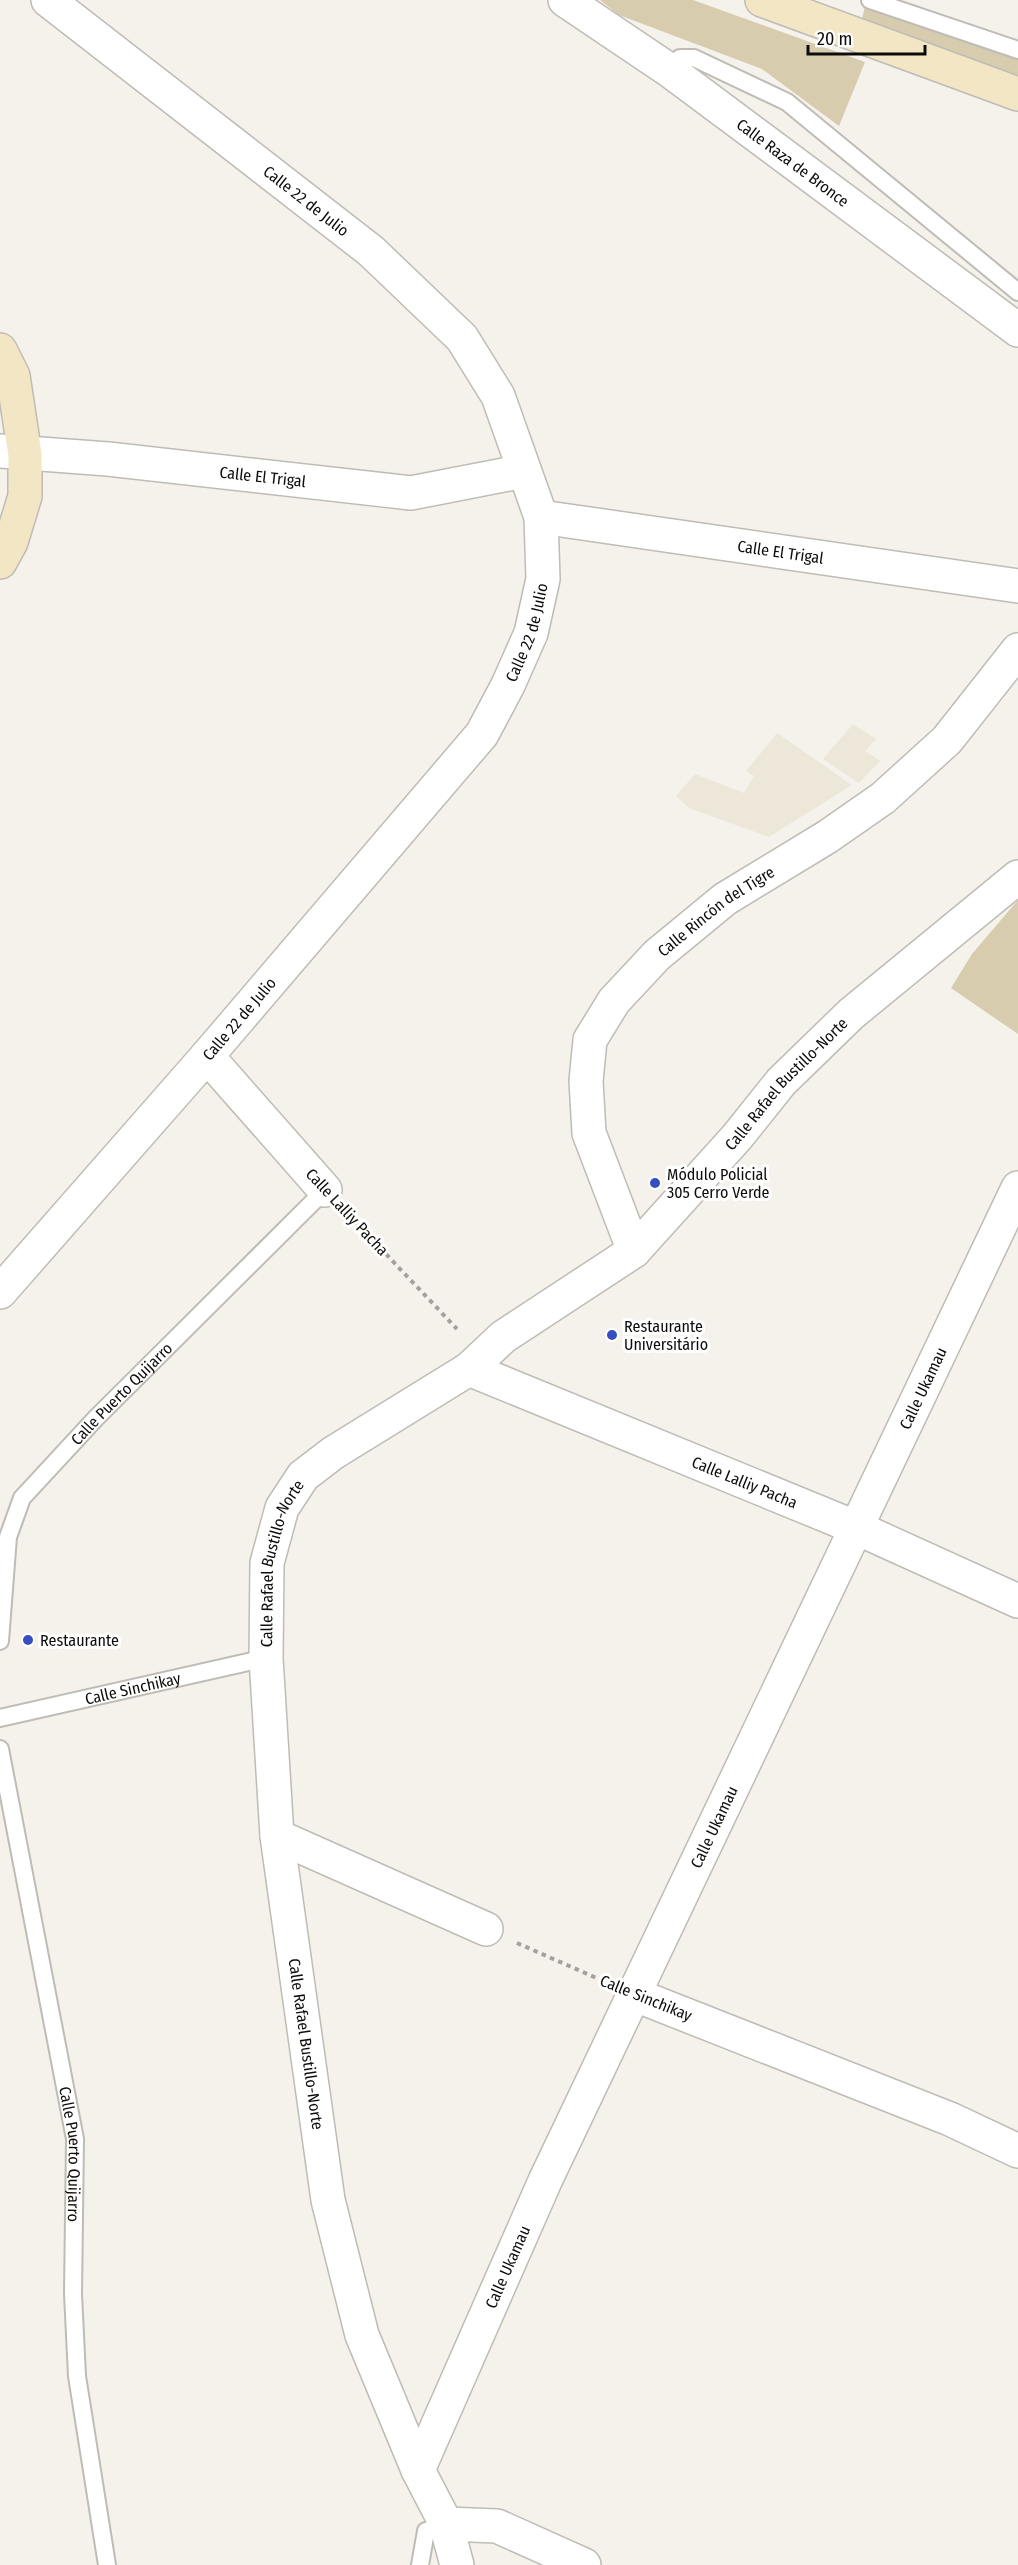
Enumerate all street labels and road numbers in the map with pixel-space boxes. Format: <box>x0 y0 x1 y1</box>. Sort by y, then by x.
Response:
street label: Calle Raza de Bronce <box>733 114 853 210</box>
street label: Calle 22 de Julio <box>259 162 353 240</box>
street label: Calle El Trigal <box>219 462 307 491</box>
street label: Calle El Trigal <box>736 536 825 567</box>
street label: Calle 22 de Julio <box>501 581 551 685</box>
street label: Calle Rincón del Tigre <box>654 862 778 960</box>
street label: Calle 22 de Julio <box>198 973 280 1064</box>
street label: Calle Rafael Bustillo-Norte <box>721 1013 851 1154</box>
street label: Calle Lalliy Pacha <box>302 1164 392 1260</box>
street label: Calle Puerto Quijarro <box>67 1338 176 1449</box>
street label: Calle Ukamau <box>895 1344 950 1432</box>
street label: Calle Lalliy Pacha <box>689 1452 800 1512</box>
street label: Calle Rafael Bustillo-Norte <box>257 1476 308 1647</box>
street label: Calle Sinchikay <box>83 1668 183 1708</box>
street label: Calle Ukamau <box>686 1783 741 1871</box>
street label: Calle Rafael Bustillo-Norte <box>285 1957 327 2131</box>
street label: Calle Sinchikay <box>597 1971 695 2025</box>
street label: Calle Puerto Quijarro <box>56 2085 85 2222</box>
street label: Calle Ukamau <box>481 2222 534 2311</box>

